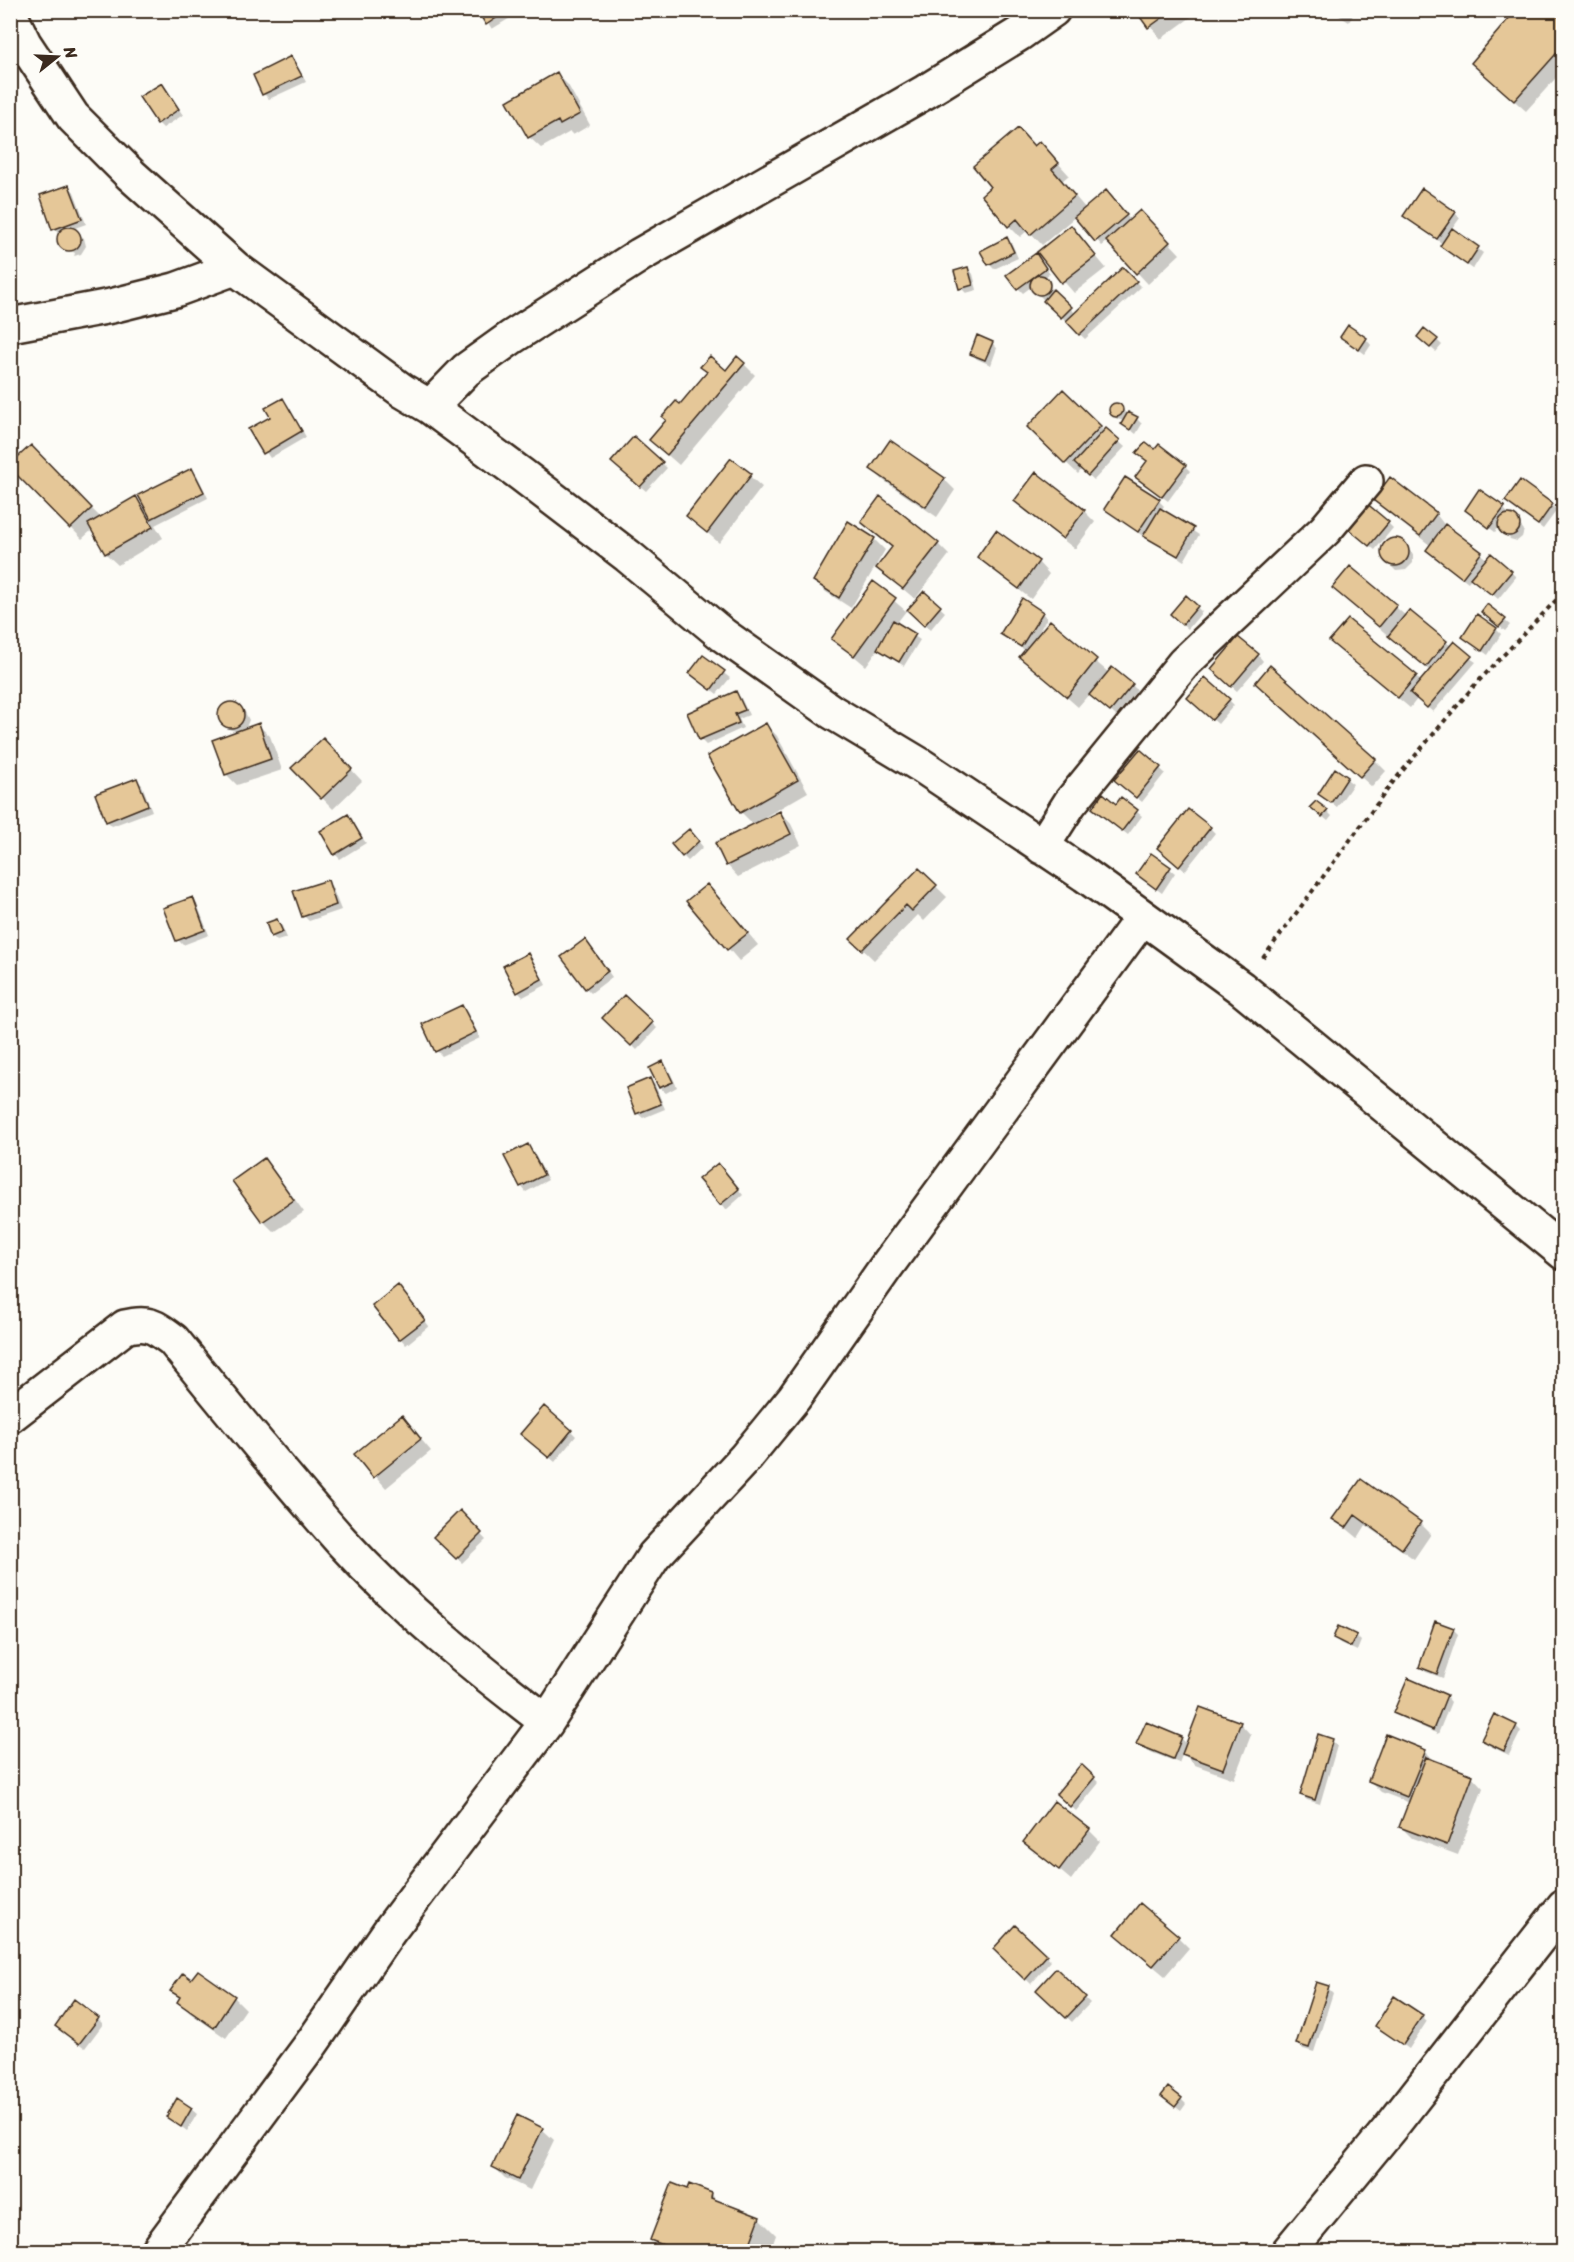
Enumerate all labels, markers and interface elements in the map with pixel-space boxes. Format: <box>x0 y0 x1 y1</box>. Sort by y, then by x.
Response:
north arrow <box>27 27 87 87</box>
text: N <box>55 42 87 63</box>

